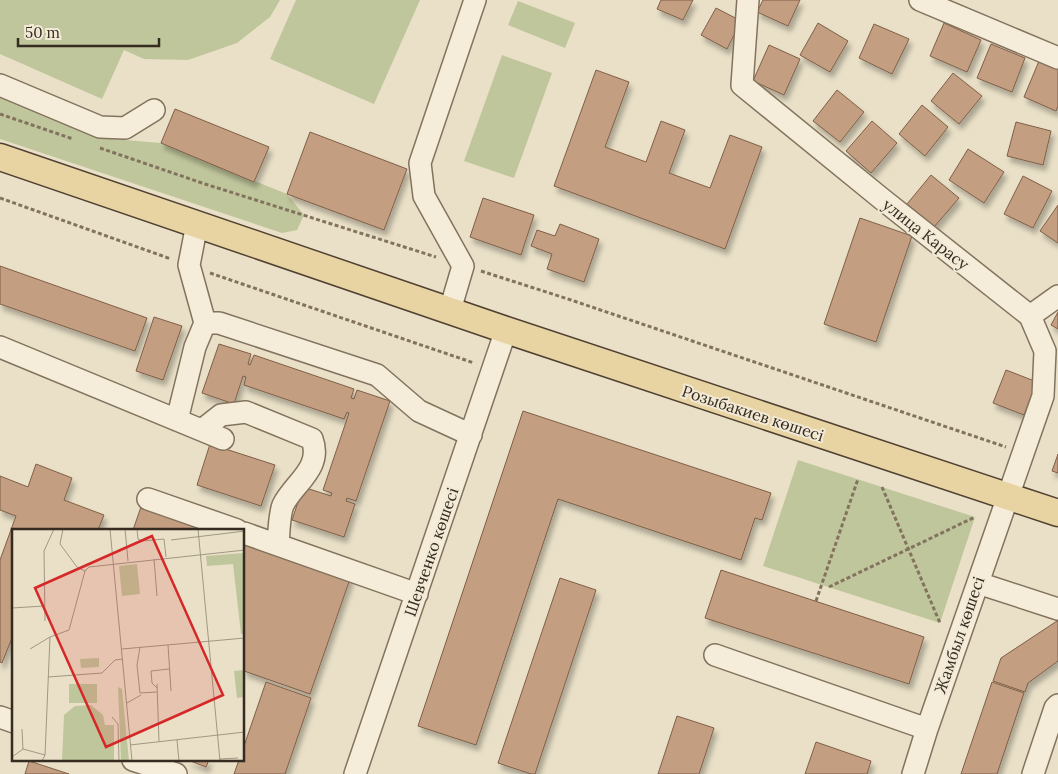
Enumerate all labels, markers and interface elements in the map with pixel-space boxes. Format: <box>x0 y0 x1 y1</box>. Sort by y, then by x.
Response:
scale bar <box>18 15 159 47</box>
text: 50 m <box>25 23 60 42</box>
street label: улица Карасу <box>879 194 974 274</box>
street label: Розыбакиев көшесі <box>680 381 826 445</box>
street label: Шевченко көшесі <box>400 485 462 619</box>
inset map <box>12 529 245 762</box>
street label: Жамбыл көшесі <box>930 574 988 696</box>

